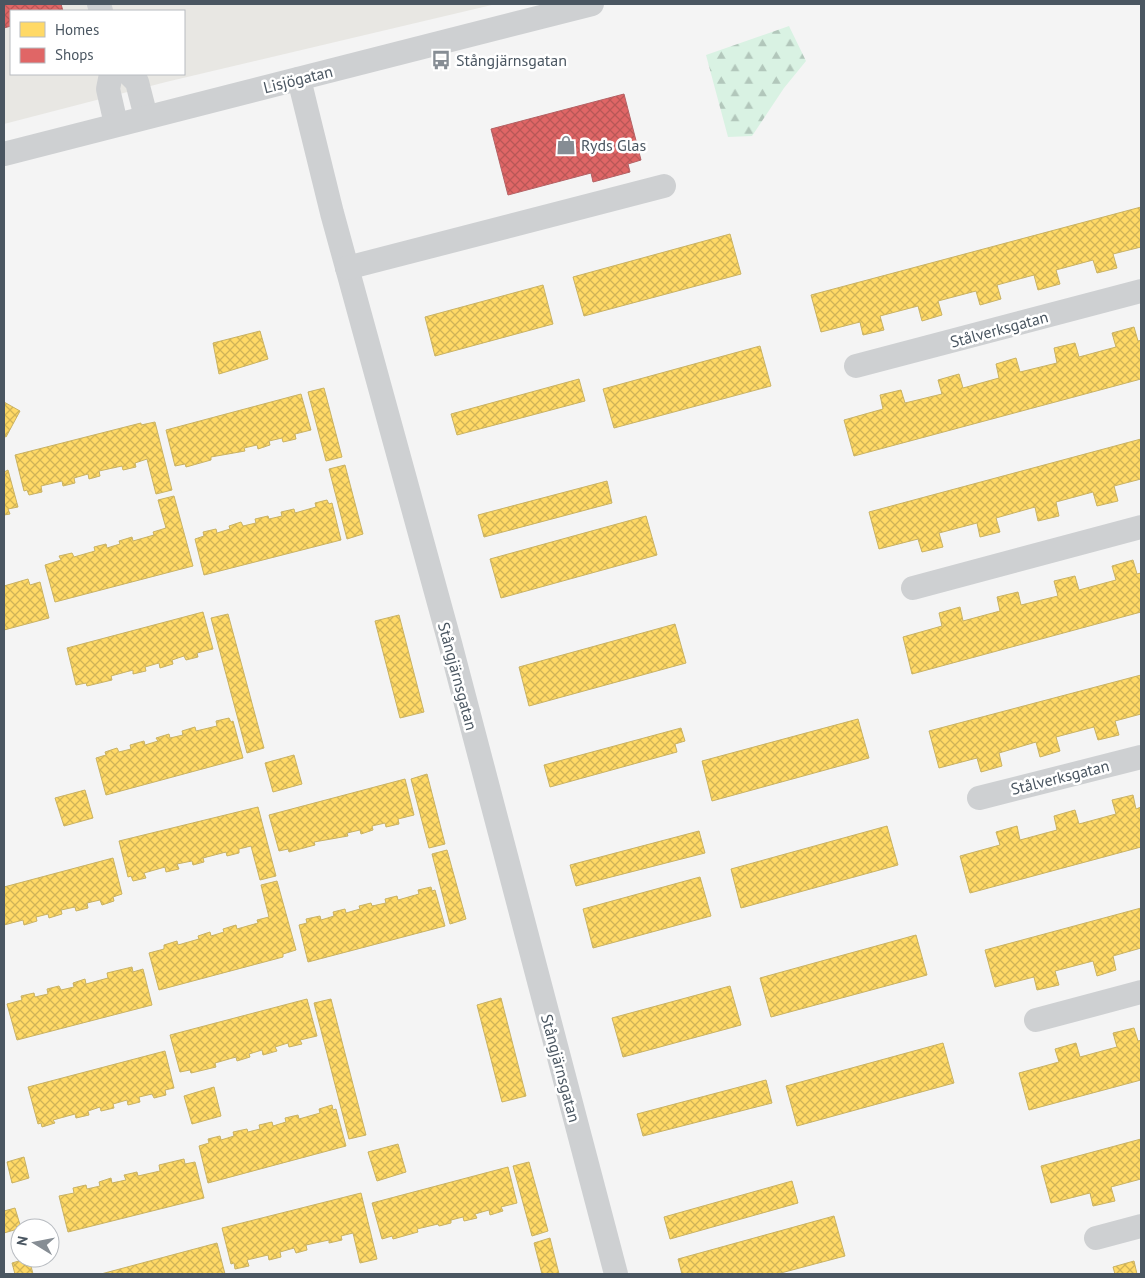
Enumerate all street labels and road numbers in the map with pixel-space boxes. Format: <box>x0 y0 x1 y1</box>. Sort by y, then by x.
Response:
street label: Lisjögatan <box>261 61 335 97</box>
street label: Stålverksgatan <box>948 306 1050 352</box>
street label: Stångjärnsgatan <box>434 620 482 732</box>
street label: Stålverksgatan <box>1009 755 1111 799</box>
street label: Stångjärnsgatan <box>537 1012 585 1124</box>

